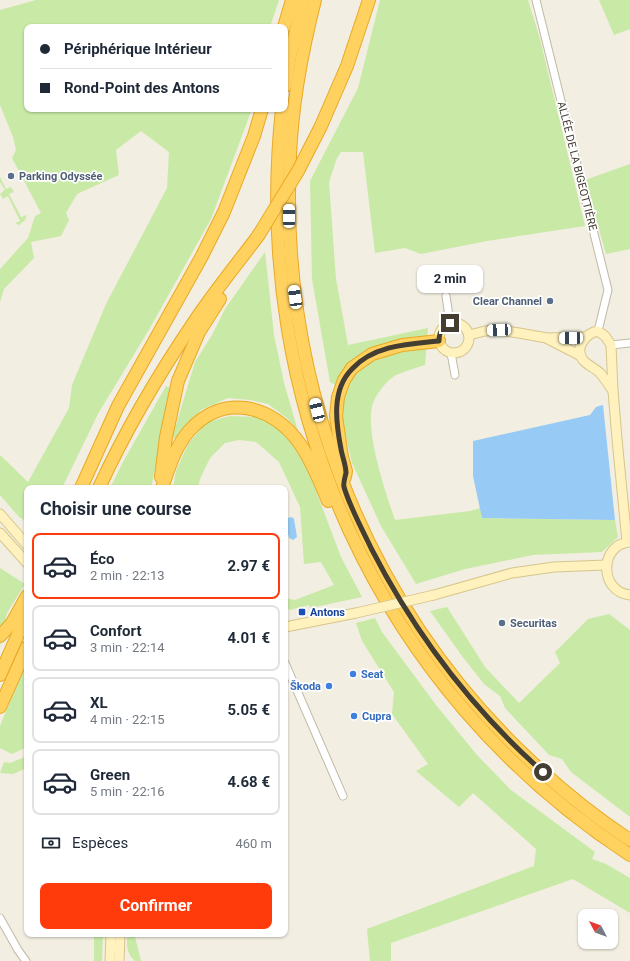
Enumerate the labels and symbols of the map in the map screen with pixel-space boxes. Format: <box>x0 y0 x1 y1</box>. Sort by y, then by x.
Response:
street label: ALLÉE DE LA BIGEOTTIÈRE <box>555 100 599 232</box>
place label: Parking Odyssée <box>19 170 102 183</box>
marker: Parking Odyssée <box>6 171 16 181</box>
car <box>283 204 295 228</box>
callout: 2 min <box>417 265 483 293</box>
car <box>287 284 303 310</box>
place label: Clear Channel <box>473 295 542 308</box>
marker: Clear Channel <box>545 296 555 306</box>
route end <box>441 314 459 332</box>
car <box>487 323 511 337</box>
car <box>559 332 583 344</box>
car <box>308 397 326 423</box>
place label: Antons <box>310 606 345 619</box>
marker: Antons <box>297 607 307 617</box>
place label: Securitas <box>510 617 557 630</box>
marker: Securitas <box>497 618 507 628</box>
place label: Seat <box>361 668 384 681</box>
marker: Seat <box>348 669 358 679</box>
place label: Škoda <box>290 680 321 693</box>
marker: Škoda <box>324 681 334 691</box>
place label: Cupra <box>362 710 391 723</box>
marker: Cupra <box>349 711 359 721</box>
route start <box>534 763 552 781</box>
north arrow <box>578 909 618 949</box>

